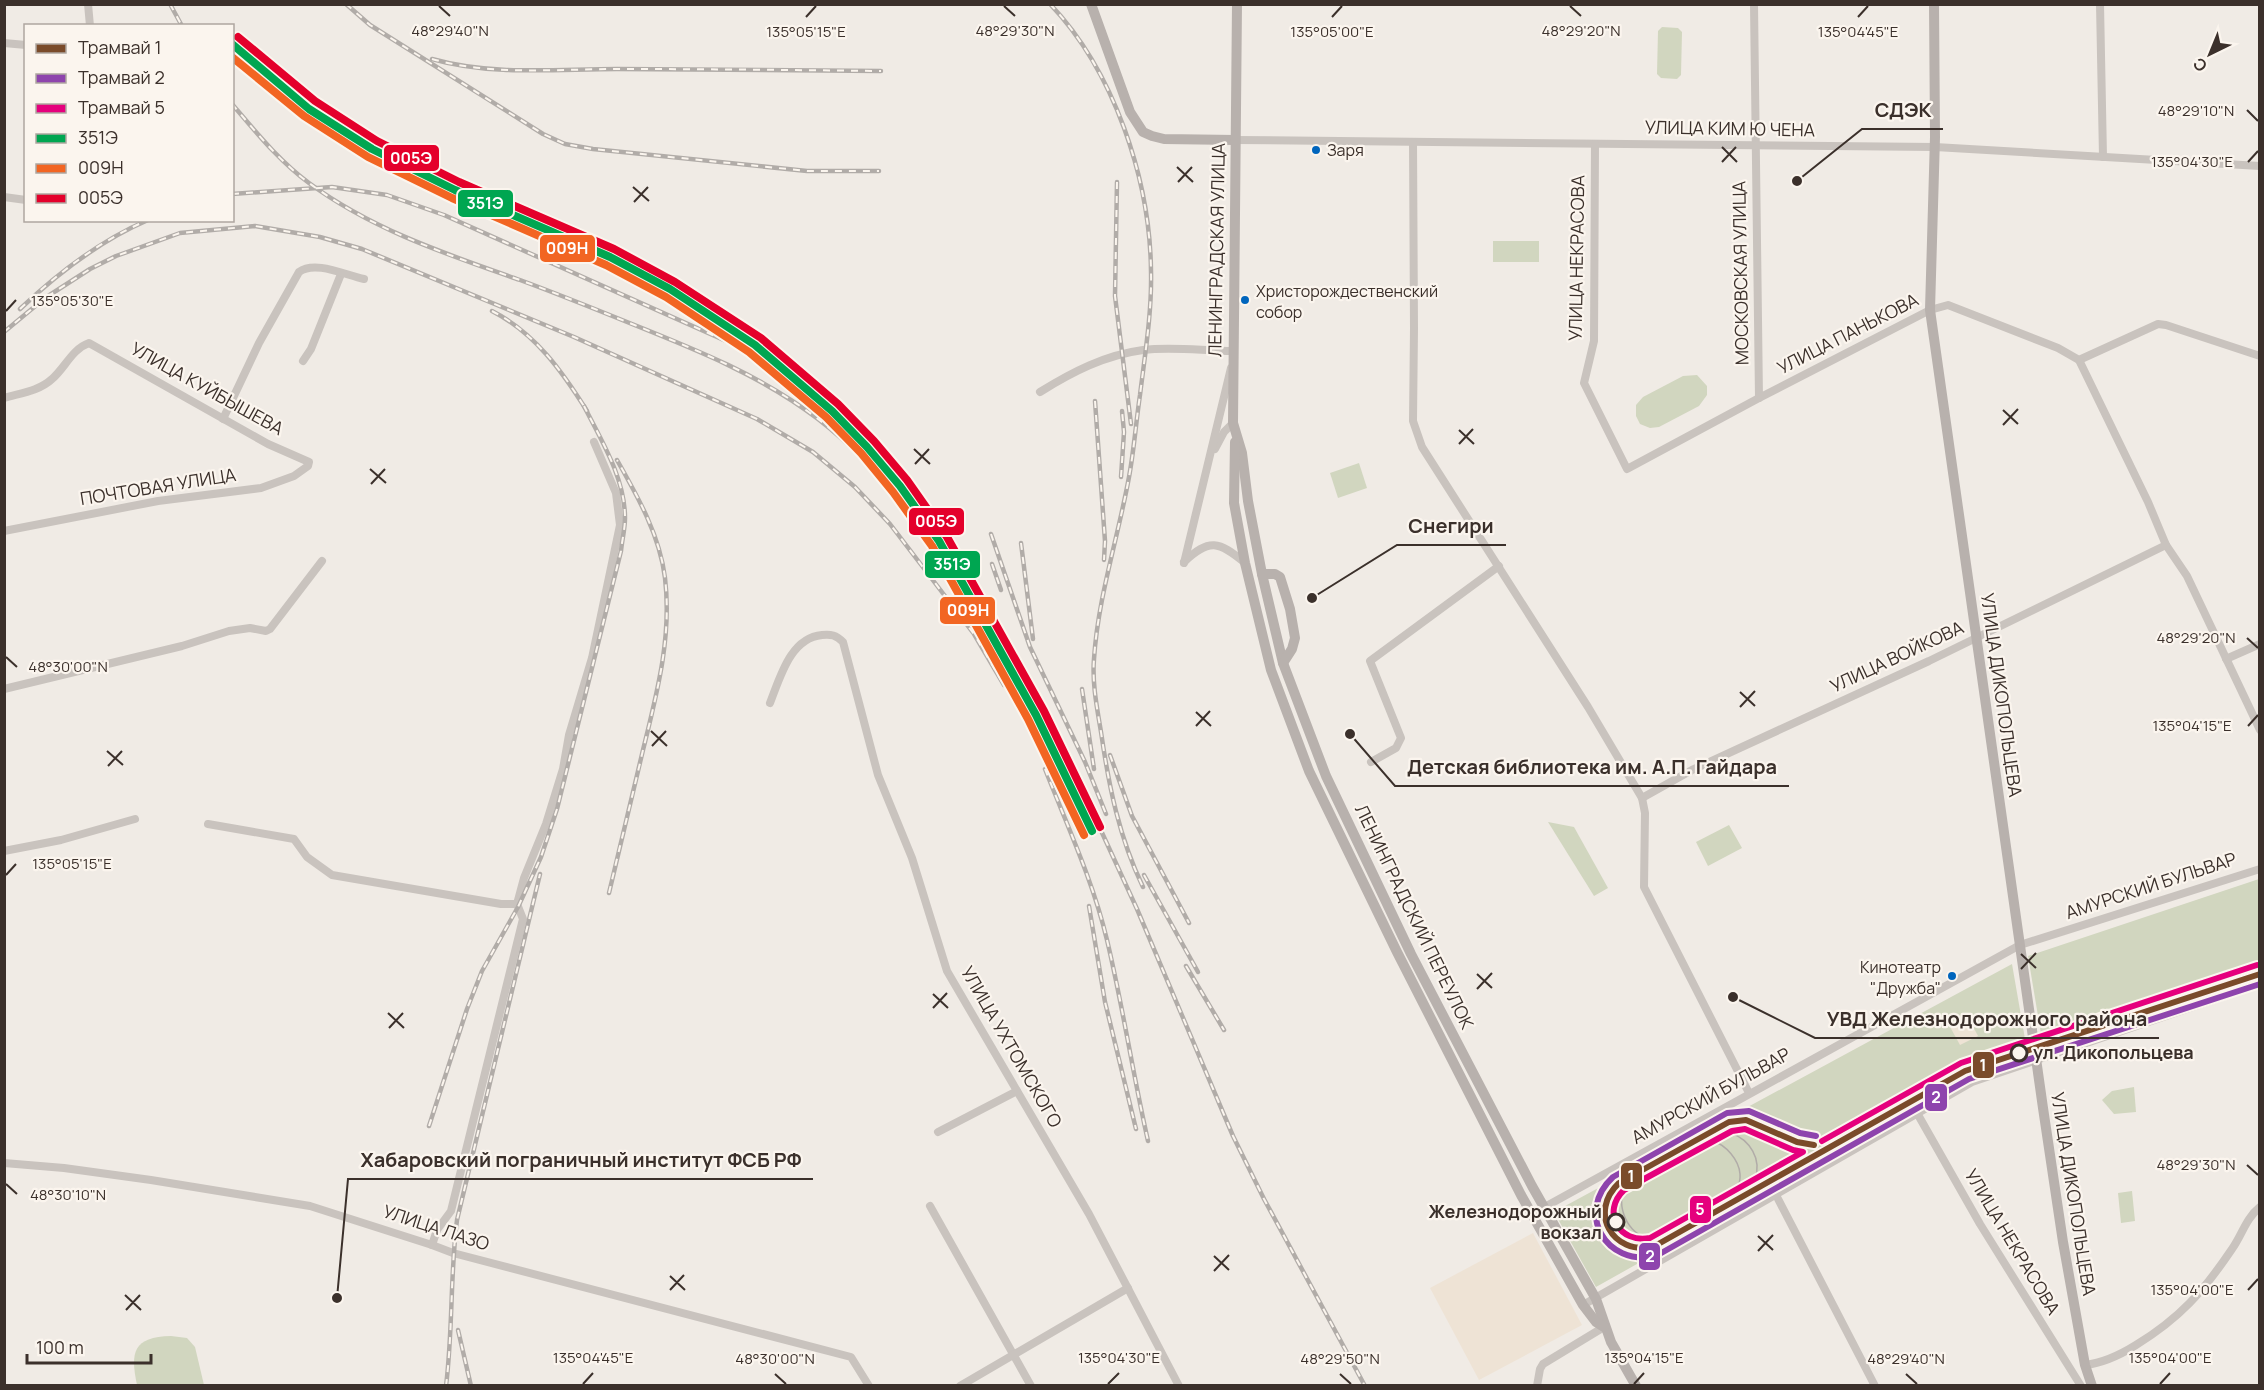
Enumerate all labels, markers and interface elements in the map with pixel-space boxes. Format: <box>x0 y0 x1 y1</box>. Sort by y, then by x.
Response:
text: 48°29'40"N <box>411 20 489 41</box>
text: 48°29'30"N <box>976 20 1054 41</box>
text: 48°29'20"N <box>1541 20 1621 41</box>
text: 135°05'15"E <box>766 21 846 42</box>
text: 135°05'00"E <box>1290 21 1374 42</box>
text: 135°04'45"E <box>1818 21 1898 42</box>
legend <box>24 24 234 222</box>
north arrow <box>2180 24 2240 84</box>
text: Трамвай 1 <box>78 35 161 59</box>
text: С <box>2188 53 2212 77</box>
text: Трамвай 2 <box>78 65 165 89</box>
callout: СДЭК <box>1862 91 1943 129</box>
text: Трамвай 5 <box>78 95 165 119</box>
text: СДЭК <box>1875 96 1931 123</box>
text: 48°29'10"N <box>2158 100 2234 121</box>
street label: УЛИЦА КИМ Ю ЧЕНА <box>1645 115 1816 141</box>
text: 351Э <box>78 125 118 149</box>
place label: Заря <box>1327 139 1364 161</box>
street label: ЛЕНИНГРАДСКАЯ УЛИЦА <box>1202 142 1230 357</box>
line badge: 005Э <box>383 144 440 172</box>
marker: Заря <box>1310 144 1322 156</box>
text: 005Э <box>390 147 432 169</box>
text: 135°04'30"E <box>2151 151 2233 172</box>
text: 009Н <box>78 155 123 179</box>
street label: УЛИЦА НЕКРАСОВА <box>1563 174 1589 341</box>
street label: МОСКОВСКАЯ УЛИЦА <box>1726 180 1754 365</box>
text: 005Э <box>78 185 123 209</box>
line badge: 351Э <box>457 189 514 218</box>
text: 351Э <box>466 192 504 214</box>
line badge: 009Н <box>539 234 596 263</box>
text: 009Н <box>546 237 588 259</box>
place label: Христорождественский собор <box>1256 280 1438 323</box>
street label: УЛИЦА ПАНЬКОВА <box>1773 287 1923 379</box>
text: 135°05'30"E <box>31 290 113 311</box>
marker: Христорождественский собор <box>1239 294 1251 306</box>
street label: УЛИЦА КУЙБЫШЕВА <box>127 336 289 440</box>
street label: ПОЧТОВАЯ УЛИЦА <box>78 462 238 510</box>
line badge: 005Э <box>908 507 965 536</box>
callout: Снегири <box>1397 507 1506 545</box>
text: 005Э <box>915 510 957 532</box>
text: Снегири <box>1408 512 1494 539</box>
line badge: 351Э <box>924 550 981 579</box>
text: 351Э <box>933 553 971 575</box>
street label: УЛИЦА ДИКОПОЛЬЦЕВА <box>1976 591 2028 799</box>
line badge: 009Н <box>939 596 996 625</box>
text: 009Н <box>947 599 989 621</box>
street label: УЛИЦА ВОЙКОВА <box>1826 614 1968 698</box>
text: 48°29'20"N <box>2156 627 2236 648</box>
text: 48°30'00"N <box>28 656 108 677</box>
text: 135°04'15"E <box>2152 715 2232 736</box>
callout: Детская библиотека им. А.П. Гайдара <box>1395 748 1789 786</box>
text: Детская библиотека им. А.П. Гайдара <box>1407 753 1777 780</box>
street label: ЛЕНИНГРАДСКИЙ ПЕРЕУЛОК <box>1350 800 1480 1033</box>
street label: АМУРСКИЙ БУЛЬВАР <box>2062 846 2239 924</box>
text: 135°05'15"E <box>32 853 112 874</box>
place label: Кинотеатр "Дружба" <box>1860 956 1941 999</box>
street label: УЛИЦА УХТОМСКОГО <box>956 961 1068 1132</box>
marker: Кинотеатр "Дружба" <box>1946 970 1958 982</box>
callout: УВД Железнодорожного района <box>1815 1000 2159 1038</box>
text: УВД Железнодорожного района <box>1827 1005 2147 1032</box>
place label: ул. Дикопольцева <box>2033 1040 2194 1064</box>
street label: АМУРСКИЙ БУЛЬВАР <box>1627 1041 1794 1149</box>
marker: ул. Дикопольцева <box>2010 1044 2028 1062</box>
line badge: 1 <box>1972 1051 1995 1079</box>
text: 1 <box>1979 1054 1987 1076</box>
line badge: 2 <box>1924 1083 1948 1112</box>
text: 2 <box>1931 1086 1941 1108</box>
street label: УЛИЦА ДИКОПОЛЬЦЕВА <box>2046 1090 2102 1298</box>
callout: Хабаровский пограничный институт ФСБ РФ <box>348 1141 813 1179</box>
text: Хабаровский пограничный институт ФСБ РФ <box>361 1146 802 1173</box>
text: 48°29'30"N <box>2157 1154 2235 1175</box>
line badge: 1 <box>1620 1162 1643 1190</box>
street label: УЛИЦА НЕКРАСОВА <box>1960 1164 2066 1319</box>
text: 1 <box>1627 1165 1635 1187</box>
text: 48°30'10"N <box>30 1184 106 1205</box>
line badge: 5 <box>1689 1195 1712 1224</box>
text: 5 <box>1695 1198 1705 1220</box>
street label: УЛИЦА ЛАЗО <box>380 1199 492 1255</box>
place label: Железнодорожный вокзал <box>1429 1199 1602 1244</box>
marker: Железнодорожный вокзал <box>1607 1213 1625 1231</box>
line badge: 2 <box>1638 1242 1661 1271</box>
text: 2 <box>1645 1245 1655 1267</box>
text: 135°04'00"E <box>2150 1279 2234 1300</box>
scale bar <box>27 1327 152 1365</box>
text: 100 m <box>36 1335 84 1359</box>
text: 135°04'45"E <box>553 1347 633 1368</box>
text: 135°04'30"E <box>1078 1347 1160 1368</box>
text: 135°04'15"E <box>1604 1347 1684 1368</box>
text: 135°04'00"E <box>2128 1347 2212 1368</box>
text: 48°30'00"N <box>735 1348 815 1369</box>
text: 48°29'50"N <box>1300 1348 1380 1369</box>
text: 48°29'40"N <box>1867 1348 1945 1369</box>

